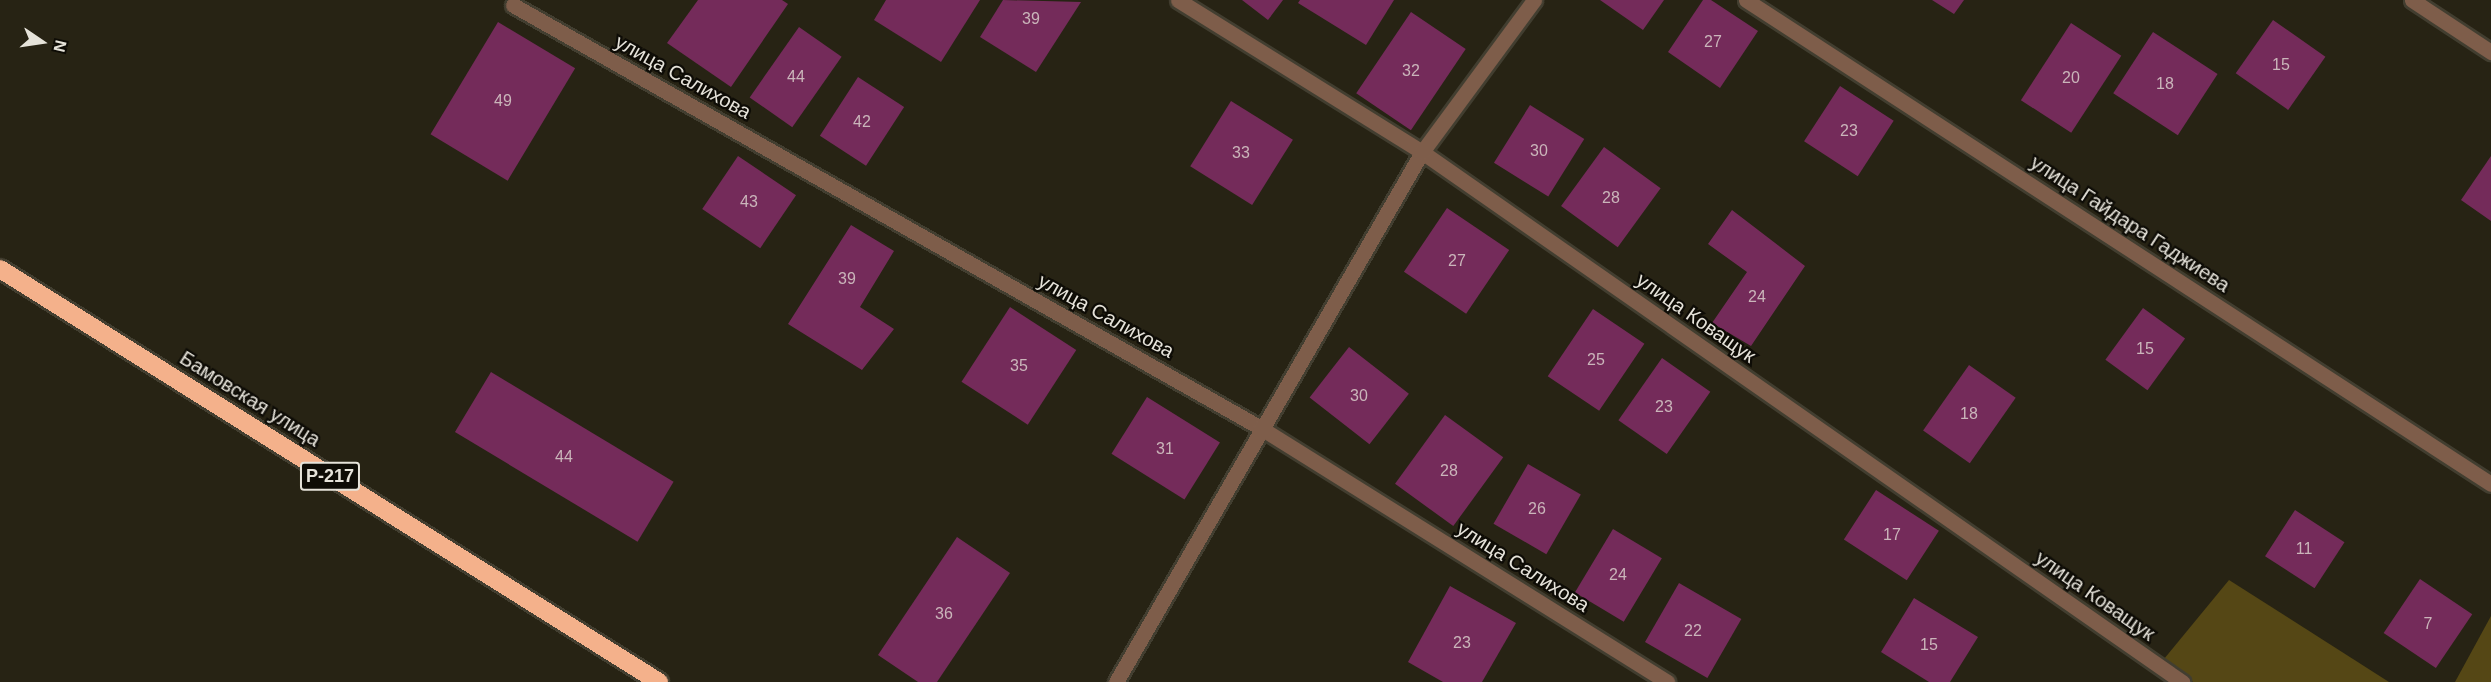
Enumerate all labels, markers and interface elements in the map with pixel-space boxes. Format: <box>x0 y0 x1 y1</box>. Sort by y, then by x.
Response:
house number: 39 <box>1022 9 1040 29</box>
north arrow <box>12 12 72 72</box>
street label: улица Салихова <box>611 30 755 124</box>
house number: 27 <box>1704 32 1722 52</box>
text: N <box>50 39 70 54</box>
house number: 15 <box>2272 55 2290 75</box>
house number: 32 <box>1402 61 1420 81</box>
house number: 44 <box>787 67 805 87</box>
house number: 20 <box>2062 68 2080 88</box>
house number: 18 <box>2156 74 2174 94</box>
house number: 49 <box>494 91 512 111</box>
house number: 42 <box>853 112 871 132</box>
house number: 23 <box>1840 121 1858 141</box>
house number: 30 <box>1530 141 1548 161</box>
house number: 33 <box>1232 143 1250 163</box>
street label: улица Гайдара Гаджиева <box>2026 151 2234 297</box>
house number: 28 <box>1602 188 1620 208</box>
house number: 43 <box>740 192 758 212</box>
house number: 27 <box>1448 251 1466 271</box>
street label: улица Коващук <box>1632 268 1760 368</box>
house number: 39 <box>838 269 856 289</box>
street label: улица Салихова <box>1034 269 1178 363</box>
house number: 24 <box>1748 287 1766 307</box>
house number: 15 <box>2136 339 2154 359</box>
street label: Бамовская улица <box>175 346 325 452</box>
house number: 25 <box>1587 350 1605 370</box>
house number: 35 <box>1010 356 1028 376</box>
house number: 30 <box>1350 386 1368 406</box>
house number: 23 <box>1655 397 1673 417</box>
house number: 18 <box>1960 404 1978 424</box>
house number: 31 <box>1156 439 1174 459</box>
house number: 44 <box>555 447 573 467</box>
road number: Р-217 <box>298 461 362 491</box>
house number: 28 <box>1440 461 1458 481</box>
house number: 26 <box>1528 499 1546 519</box>
street label: улица Салихова <box>1452 517 1594 617</box>
house number: 17 <box>1883 525 1901 545</box>
house number: 11 <box>2296 539 2312 559</box>
street label: улица Коващук <box>2031 546 2159 646</box>
house number: 24 <box>1609 565 1627 585</box>
house number: 36 <box>935 604 953 624</box>
house number: 7 <box>2424 614 2432 634</box>
house number: 22 <box>1684 621 1702 641</box>
house number: 23 <box>1453 633 1471 653</box>
house number: 15 <box>1920 635 1938 655</box>

